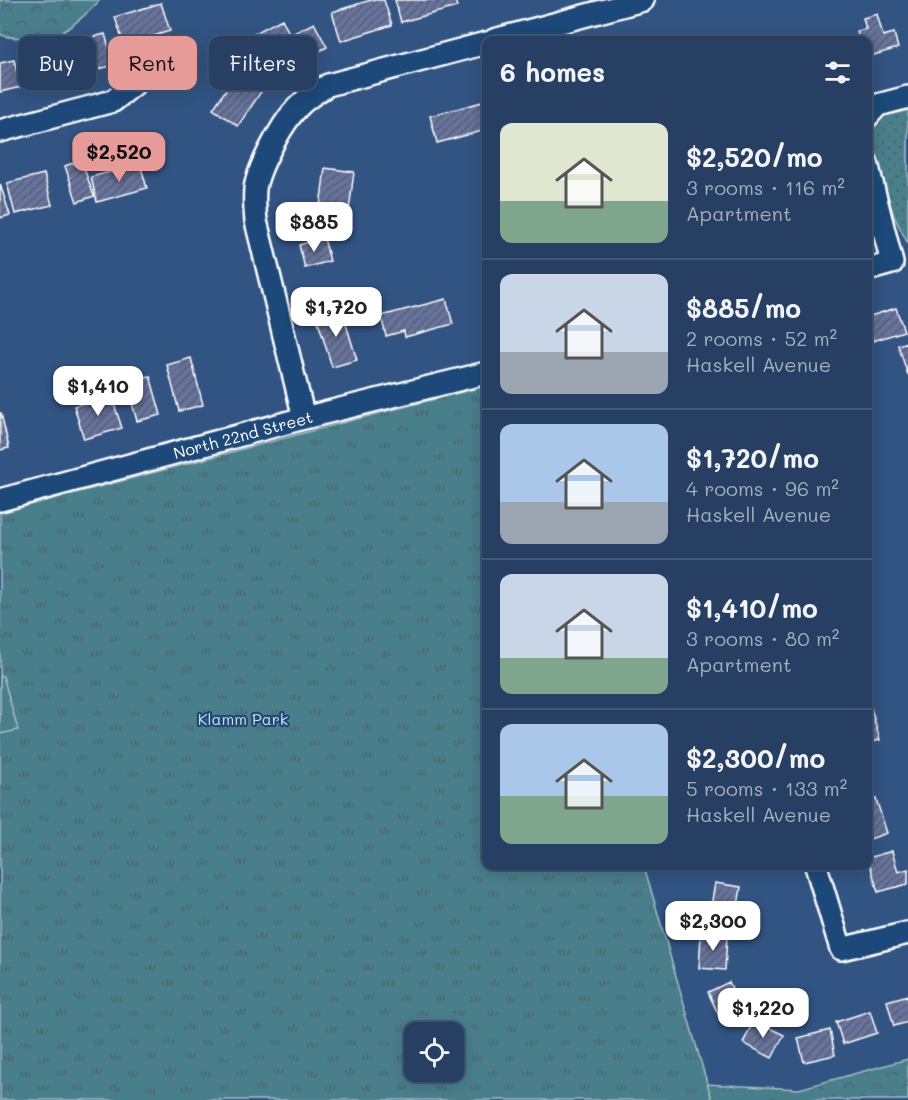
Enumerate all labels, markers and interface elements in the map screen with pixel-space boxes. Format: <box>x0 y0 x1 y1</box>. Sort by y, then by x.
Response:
chip: Buy <box>18 36 96 90</box>
chip: Rent <box>108 36 197 90</box>
chip: Filters <box>209 36 317 90</box>
text: 6 homes <box>500 55 605 89</box>
icon: filters <box>821 56 854 89</box>
pin: $2,520 <box>70 132 168 183</box>
text: $2,520 <box>86 138 152 164</box>
text: $2,520/mo <box>686 140 823 174</box>
icon: home <box>548 147 620 219</box>
text: 3 rooms · 116 m² <box>686 174 845 200</box>
text: Apartment <box>686 200 792 226</box>
pin: $885 <box>278 202 350 253</box>
text: $885 <box>290 208 338 234</box>
pin: $1,720 <box>287 287 385 338</box>
text: $885/mo <box>686 291 801 325</box>
text: $1,720 <box>305 293 367 319</box>
icon: home <box>548 298 620 370</box>
text: 2 rooms · 52 m² <box>686 325 837 351</box>
text: Haskell Avenue <box>686 351 831 377</box>
pin: $1,410 <box>49 366 147 417</box>
text: $1,410 <box>67 372 129 398</box>
street label: North 22nd Street <box>171 406 315 463</box>
text: $1,720/mo <box>686 441 819 475</box>
icon: home <box>548 448 620 520</box>
text: 4 rooms · 96 m² <box>686 475 839 501</box>
text: Haskell Avenue <box>686 501 831 527</box>
text: $1,410/mo <box>686 591 818 625</box>
icon: home <box>548 598 620 670</box>
text: 3 rooms · 80 m² <box>686 625 839 651</box>
text: Apartment <box>686 651 792 677</box>
park label: Klamm Park <box>198 708 288 729</box>
text: $2,300/mo <box>686 741 825 775</box>
icon: home <box>548 748 620 820</box>
text: 5 rooms · 133 m² <box>686 775 847 801</box>
text: Haskell Avenue <box>686 801 831 827</box>
pin: $2,300 <box>664 901 762 952</box>
text: $2,300 <box>679 907 747 933</box>
pin: $1,220 <box>714 988 812 1039</box>
text: $1,220 <box>732 994 794 1020</box>
map controls <box>404 1022 464 1082</box>
button: locate <box>404 1022 464 1082</box>

